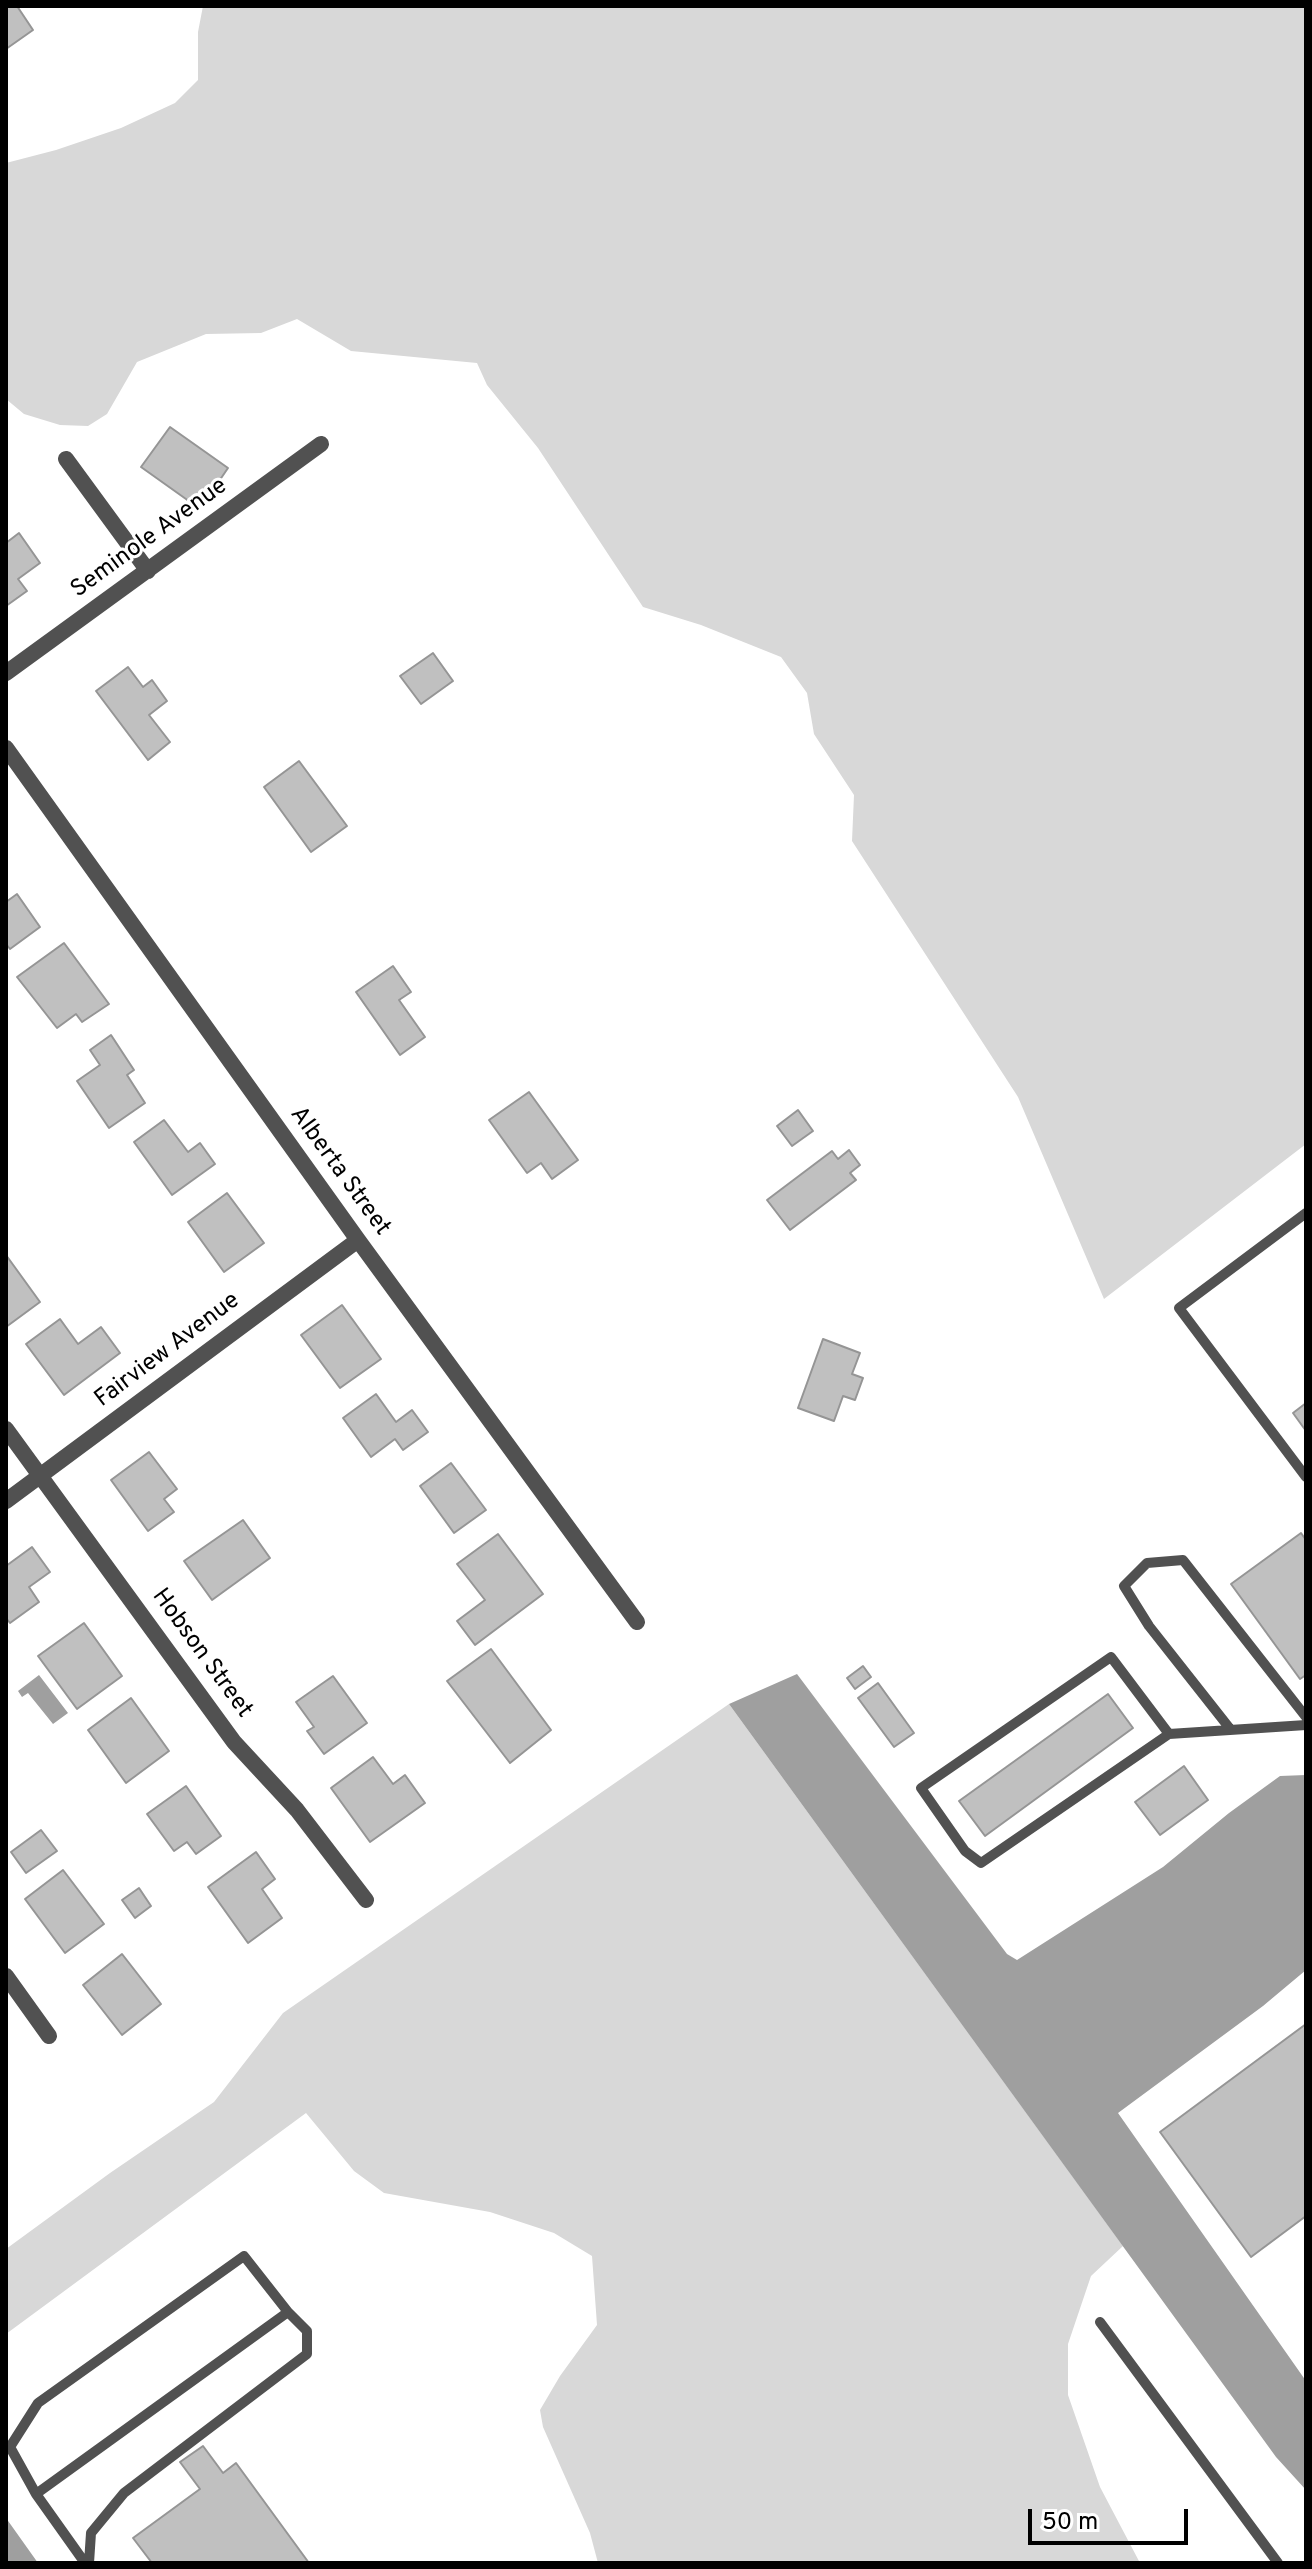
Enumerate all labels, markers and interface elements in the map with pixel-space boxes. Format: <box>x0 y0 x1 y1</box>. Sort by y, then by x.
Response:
street label: Seminole Avenue <box>66 473 234 605</box>
street label: Alberta Street <box>283 1102 395 1242</box>
street label: Fairview Avenue <box>90 1287 246 1415</box>
street label: Hobson Street <box>144 1584 258 1724</box>
scale bar <box>1032 2493 1192 2543</box>
text: 50 m <box>1042 2508 1098 2538</box>

